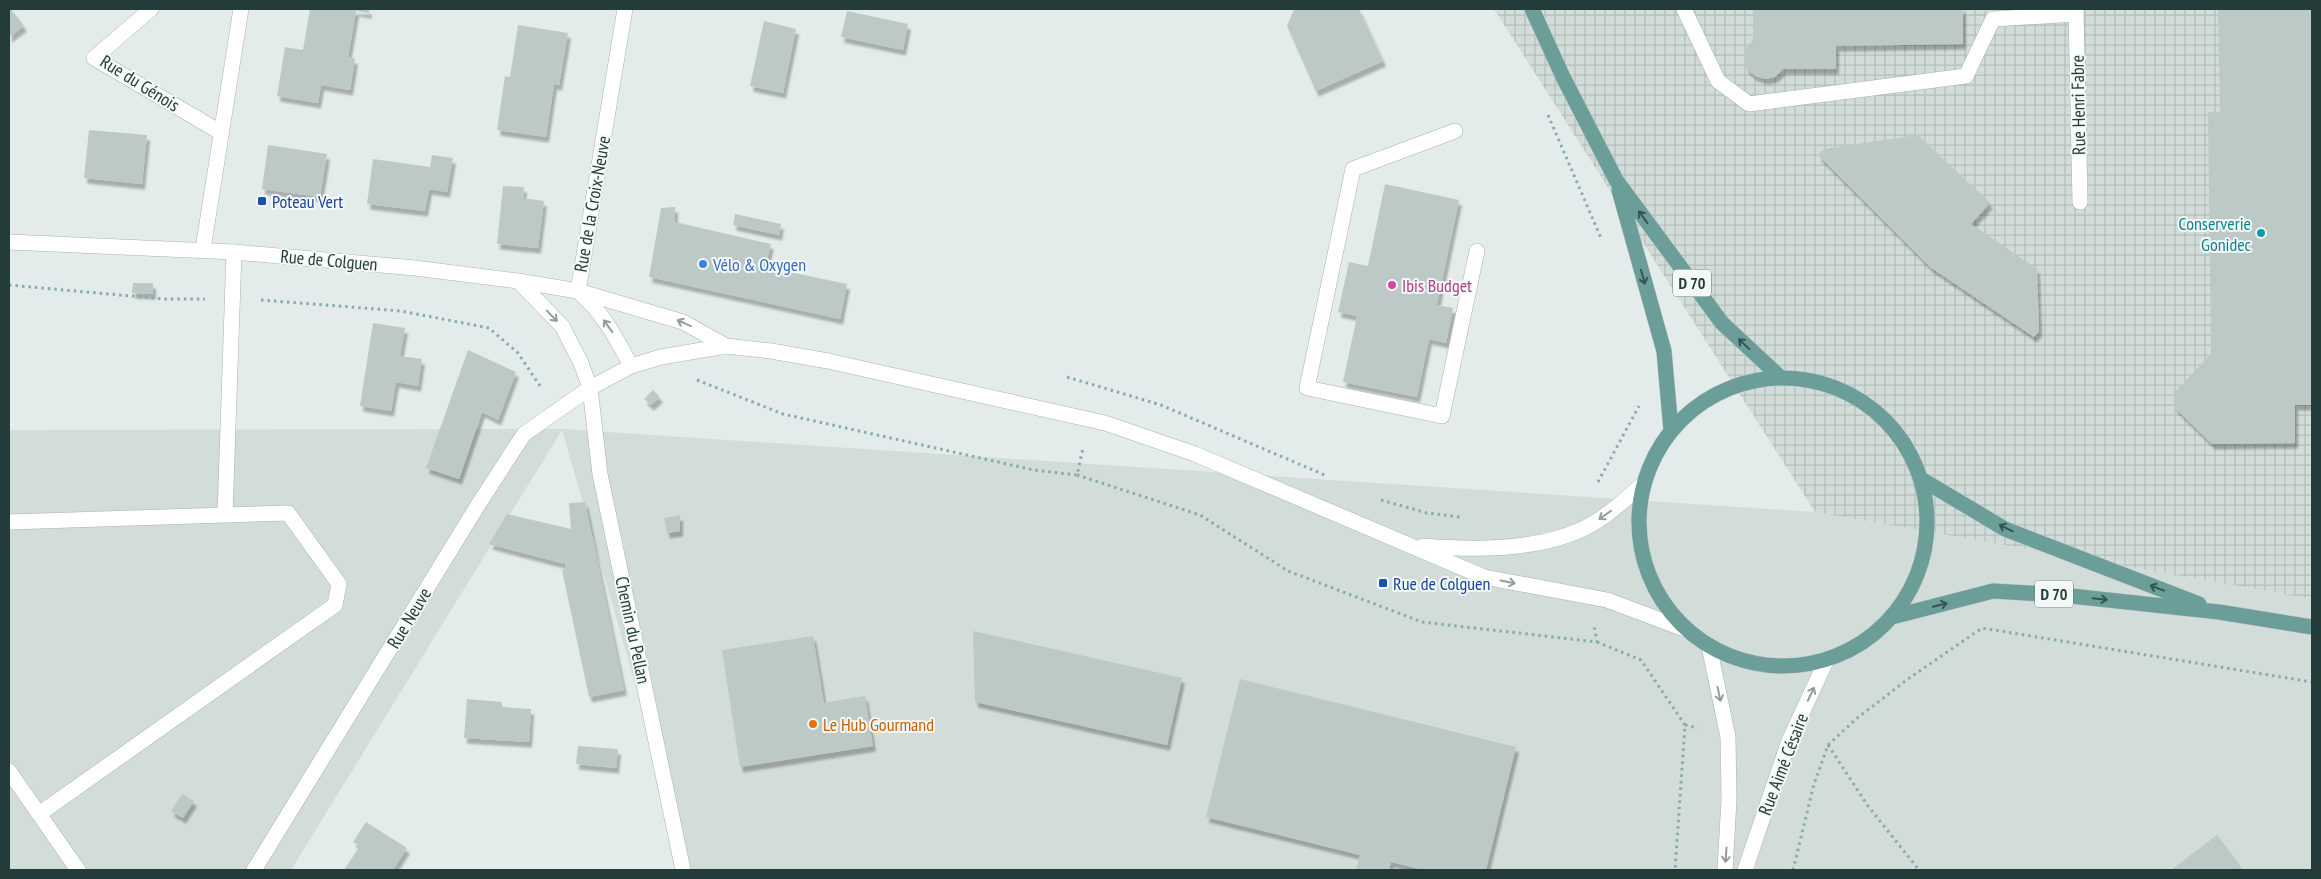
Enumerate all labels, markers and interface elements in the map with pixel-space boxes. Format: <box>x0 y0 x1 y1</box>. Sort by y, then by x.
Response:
street label: Rue du Génois <box>96 50 184 116</box>
street label: Rue Henri Fabre <box>2066 55 2090 155</box>
street label: Rue de la Croix-Neuve <box>569 134 615 274</box>
place label: Poteau Vert <box>272 190 343 213</box>
marker: Poteau Vert <box>256 195 268 207</box>
one-way arrow <box>1638 210 1648 224</box>
place label: Conserverie Gonidec <box>2178 212 2252 256</box>
marker: Conserverie Gonidec <box>2255 227 2267 239</box>
street label: Rue de Colguen <box>279 244 379 276</box>
place label: Vélo & Oxygen <box>712 253 806 276</box>
marker: Vélo & Oxygen <box>697 258 709 270</box>
one-way arrow <box>1639 269 1649 285</box>
road number: D 70 <box>1673 270 1711 296</box>
place label: Ibis Budget <box>1402 274 1472 297</box>
marker: Ibis Budget <box>1386 279 1398 291</box>
one-way arrow <box>546 310 558 322</box>
one-way arrow <box>677 318 692 328</box>
one-way arrow <box>603 319 613 333</box>
one-way arrow <box>1737 338 1750 350</box>
one-way arrow <box>1598 510 1612 520</box>
one-way arrow <box>1999 523 2014 533</box>
place label: Rue de Colguen <box>1393 572 1490 595</box>
street label: Chemin du Pellan <box>610 574 656 686</box>
marker: Rue de Colguen <box>1377 577 1389 589</box>
one-way arrow <box>1500 577 1516 587</box>
road number: D 70 <box>2035 580 2073 608</box>
street label: Rue Neuve <box>382 583 436 653</box>
one-way arrow <box>2150 583 2165 592</box>
one-way arrow <box>2092 594 2108 604</box>
one-way arrow <box>1931 599 1947 609</box>
one-way arrow <box>1715 685 1724 701</box>
one-way arrow <box>1806 687 1816 702</box>
street label: Rue Aimé Césaire <box>1753 710 1813 818</box>
place label: Le Hub Gourmand <box>823 713 934 736</box>
marker: Le Hub Gourmand <box>807 718 819 730</box>
one-way arrow <box>1721 847 1731 863</box>

